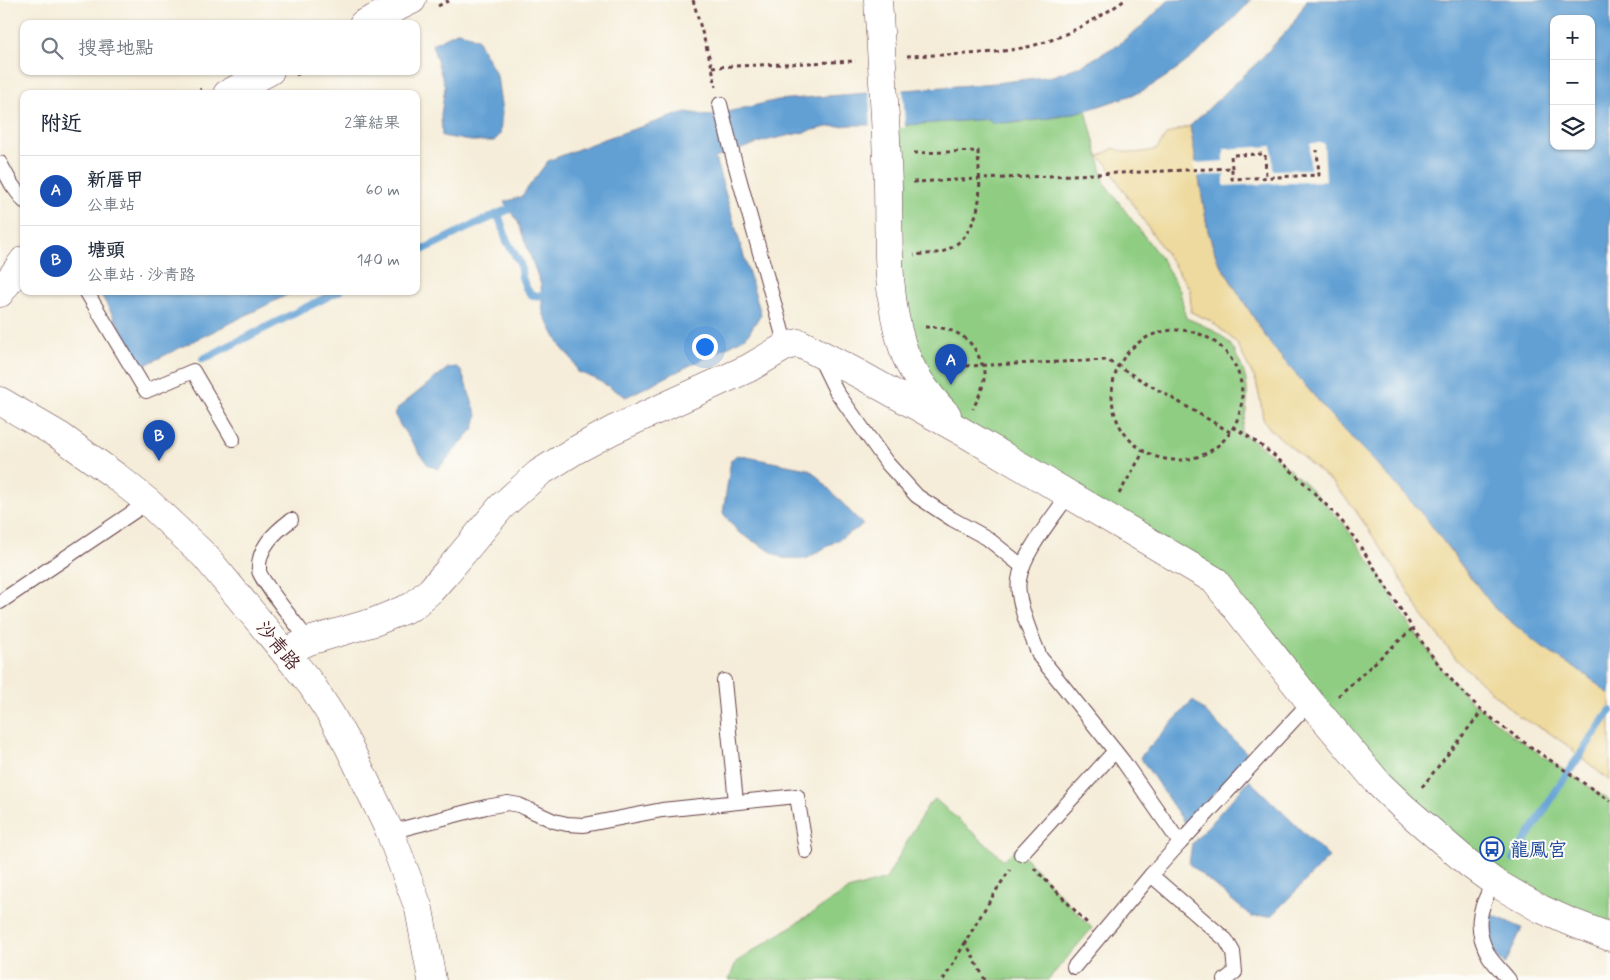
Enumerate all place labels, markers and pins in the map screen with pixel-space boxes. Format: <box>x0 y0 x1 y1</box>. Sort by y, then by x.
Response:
pin: A <box>935 344 967 385</box>
pin: B <box>143 420 175 461</box>
bus stop icon: 龍鳳宮 <box>1479 836 1505 862</box>
place label: 龍鳳宮 <box>1510 838 1567 863</box>

